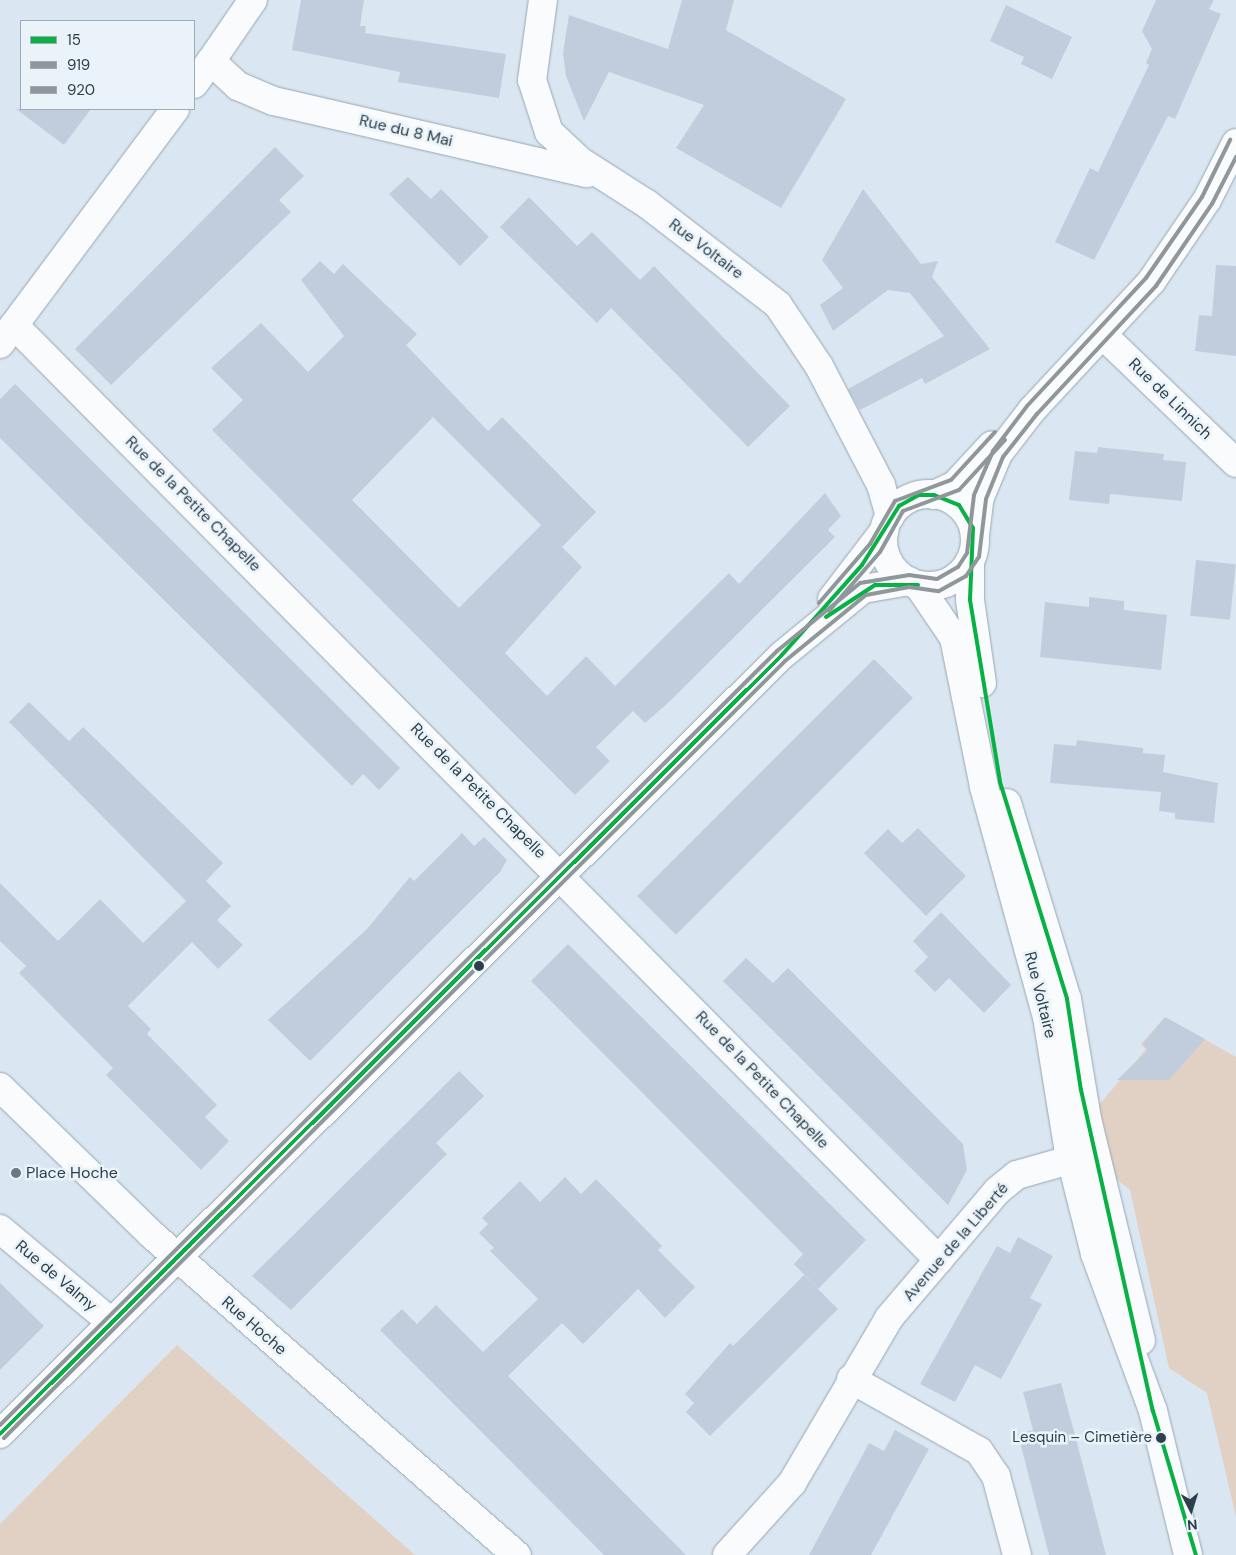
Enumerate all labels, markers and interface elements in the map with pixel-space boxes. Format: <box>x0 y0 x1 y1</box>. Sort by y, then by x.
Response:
legend <box>20 20 195 110</box>
text: 15 <box>67 30 81 50</box>
text: 919 <box>67 55 90 75</box>
text: 920 <box>67 80 95 100</box>
street label: Rue du 8 Mai <box>357 111 455 151</box>
street label: Rue Voltaire <box>665 215 747 283</box>
street label: Rue de Linnich <box>1124 355 1216 443</box>
street label: Rue de la Petite Chapelle <box>121 432 265 576</box>
street label: Rue de la Petite Chapelle <box>406 719 550 863</box>
street label: Rue Voltaire <box>1020 950 1060 1040</box>
unlabelled marker <box>474 961 484 971</box>
street label: Rue de la Petite Chapelle <box>691 1007 833 1153</box>
place label: Place Hoche <box>26 1163 118 1183</box>
marker: Place Hoche <box>10 1167 22 1179</box>
street label: Avenue de la Liberté <box>899 1179 1013 1305</box>
street label: Rue de Valmy <box>11 1236 101 1316</box>
street label: Rue Hoche <box>218 1293 290 1359</box>
place label: Lesquin – Cimetière <box>1012 1429 1152 1447</box>
marker: Lesquin – Cimetière <box>1156 1433 1166 1443</box>
north arrow <box>1166 1485 1216 1535</box>
text: N <box>1186 1516 1198 1534</box>

